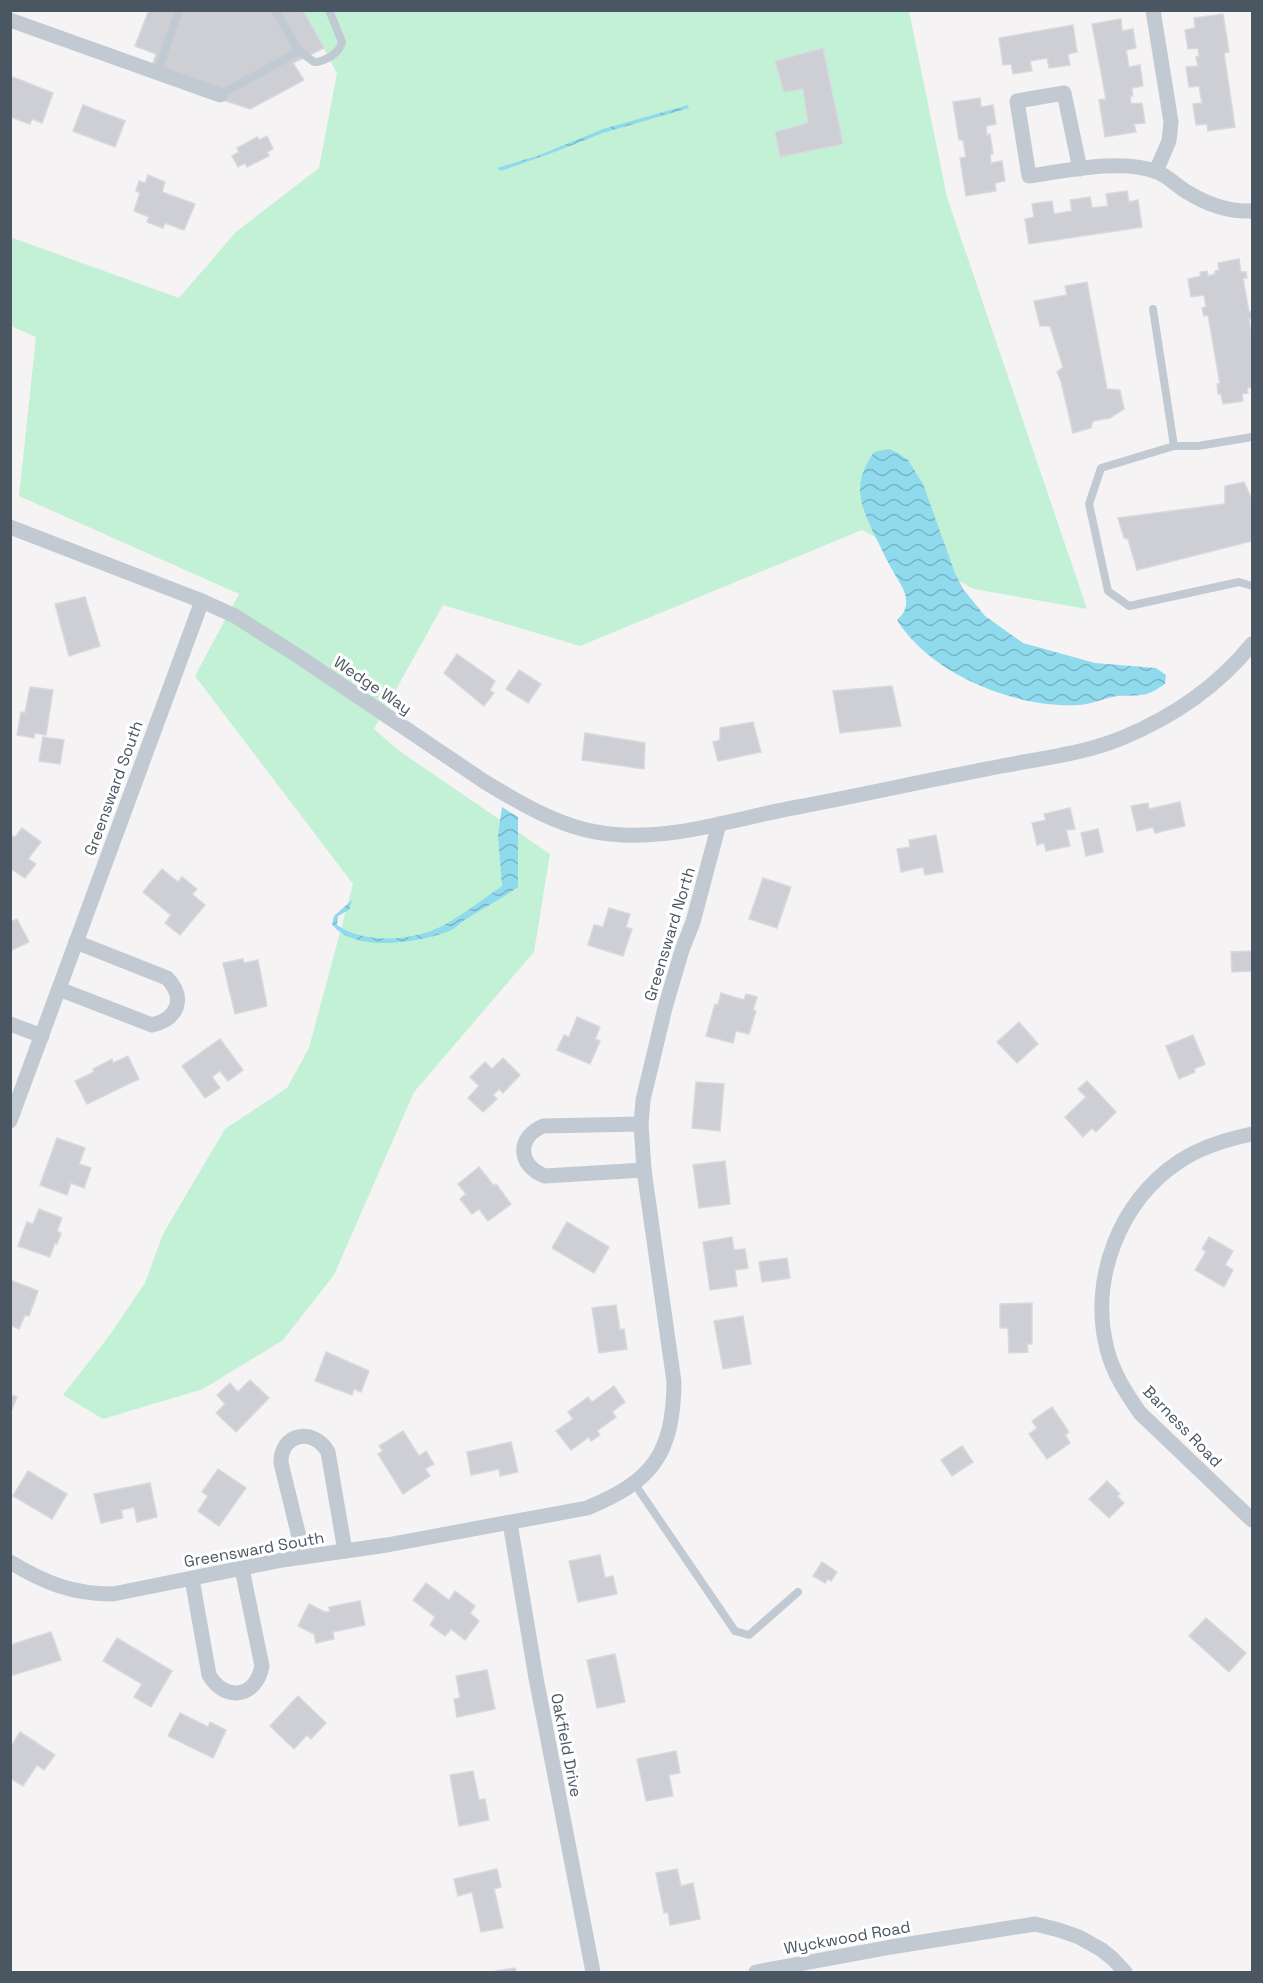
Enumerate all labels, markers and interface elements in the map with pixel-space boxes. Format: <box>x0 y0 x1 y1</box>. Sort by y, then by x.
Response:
street label: Wedge Way <box>330 652 416 719</box>
street label: Greensward South <box>79 718 148 859</box>
street label: Greensward North <box>639 865 700 1004</box>
street label: Barness Road <box>1138 1381 1227 1472</box>
street label: Greensward South <box>182 1527 326 1572</box>
street label: Oakfield Drive <box>546 1691 587 1799</box>
street label: Wyckwood Road <box>782 1916 912 1959</box>

